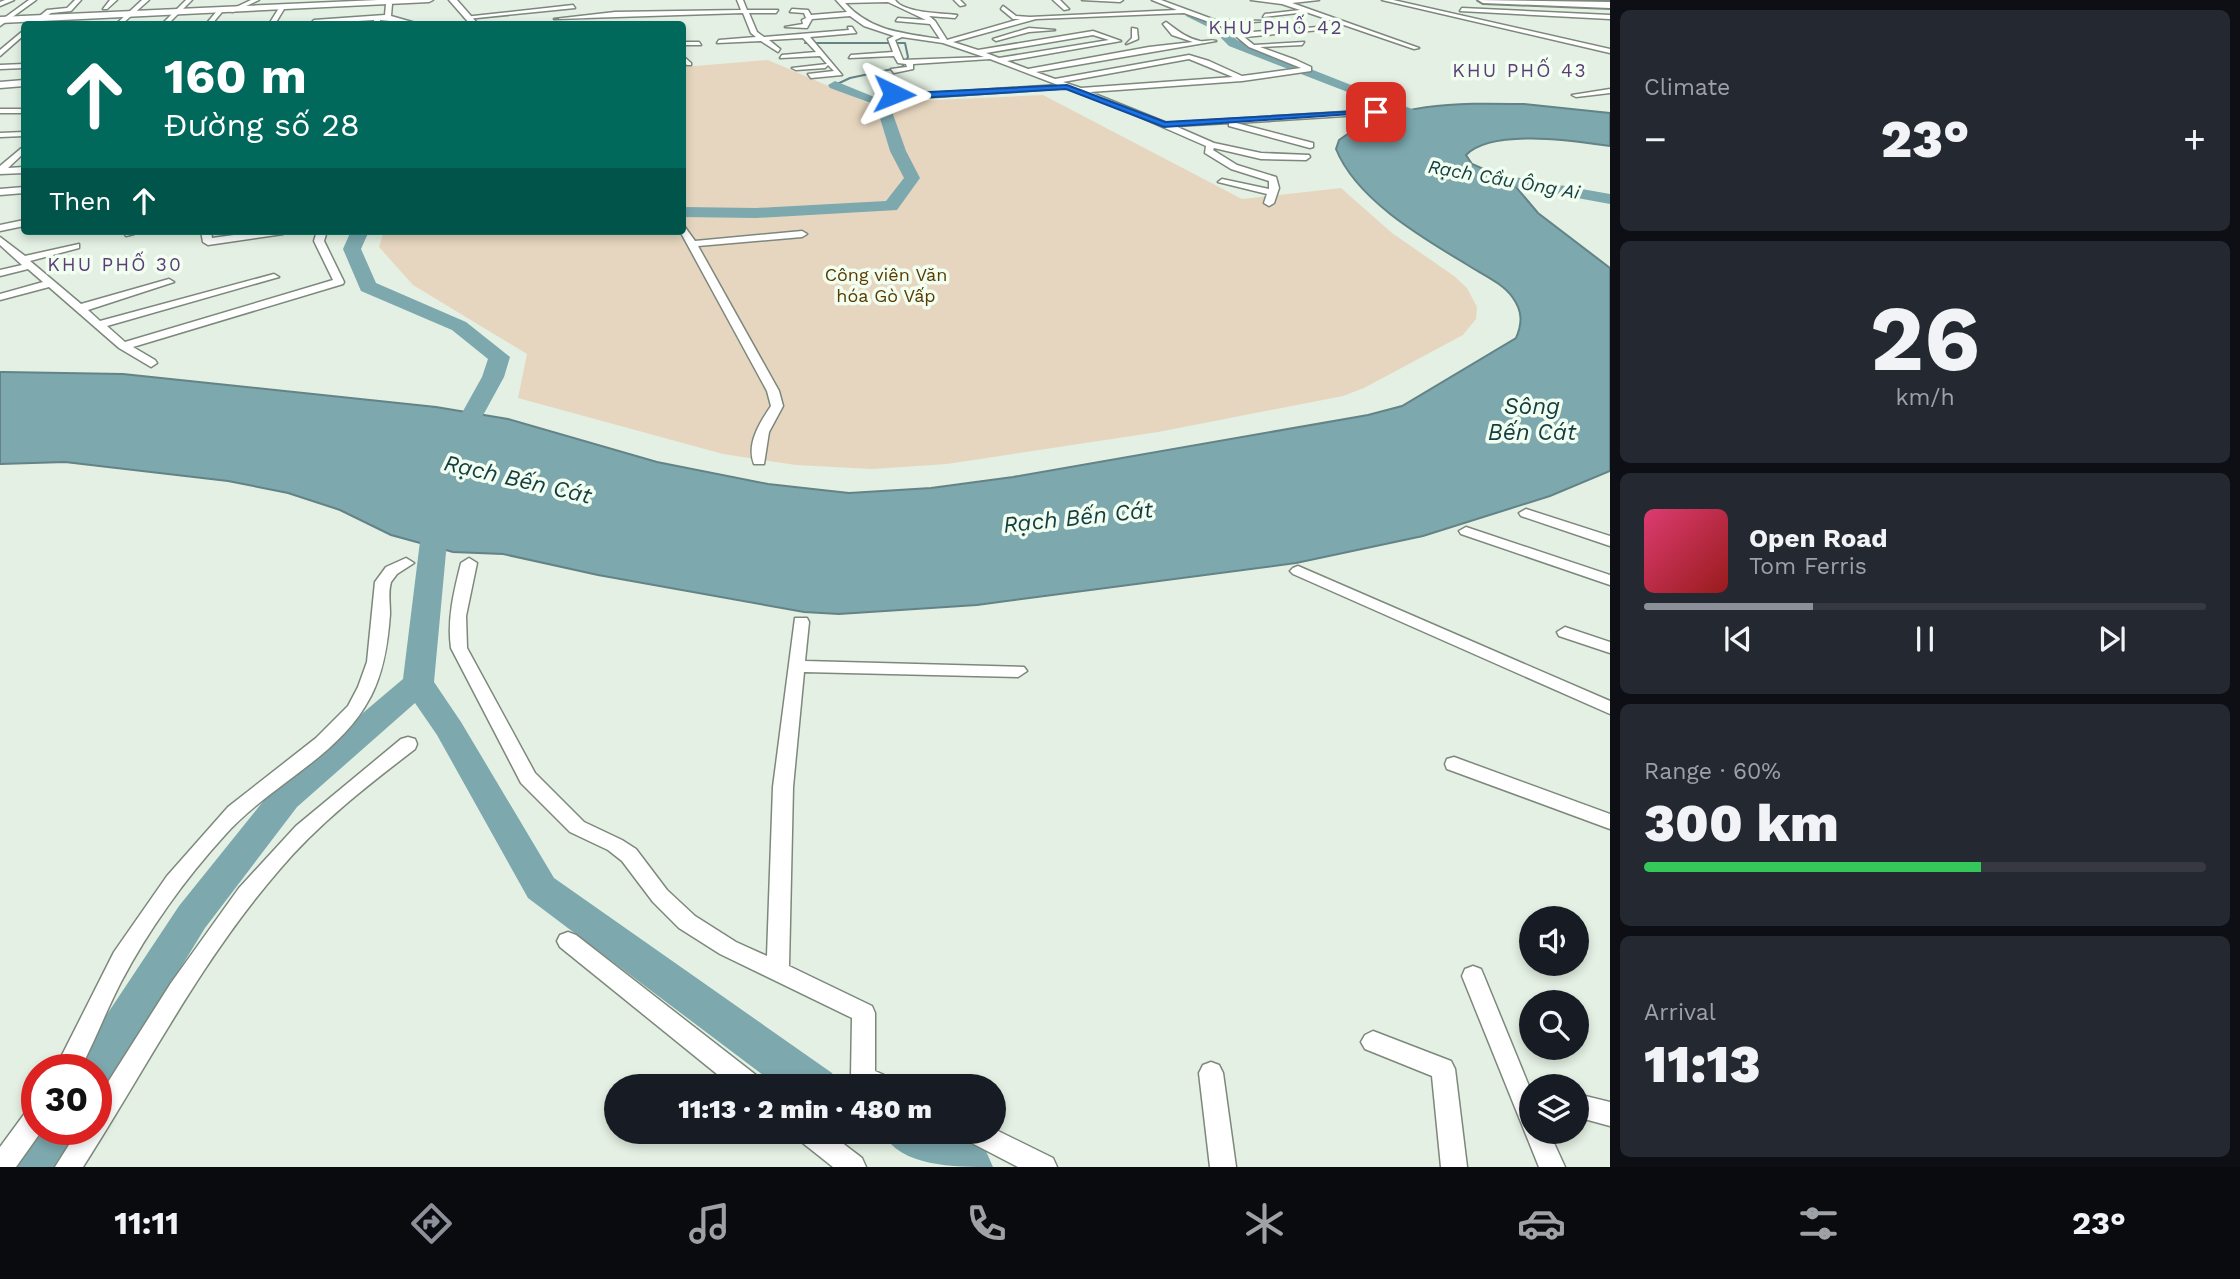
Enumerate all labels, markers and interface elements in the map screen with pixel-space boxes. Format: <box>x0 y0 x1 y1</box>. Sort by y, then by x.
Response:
district label: KHU PHỐ 42 <box>1208 14 1344 39</box>
text: 160 m <box>164 47 307 105</box>
icon: ahead <box>49 49 140 140</box>
position arrow <box>857 57 931 131</box>
district label: KHU PHỐ 43 <box>1452 57 1588 82</box>
text: Climate <box>1644 74 1730 101</box>
pin <box>1346 82 1406 142</box>
icon: arrive <box>1357 93 1395 131</box>
text: Đường số 28 <box>164 106 360 144</box>
text: 23° <box>1881 109 1969 170</box>
text: − <box>1644 117 1667 161</box>
text: + <box>2183 117 2206 161</box>
water label: Rạch Cầu Ông Ai <box>1426 155 1583 204</box>
icon: ahead <box>125 182 163 220</box>
text: Then <box>49 186 111 216</box>
district label: KHU PHỐ 30 <box>47 251 183 276</box>
park label: Công viên Văn hóa Gò Vấp <box>825 264 947 306</box>
text: 26 <box>1870 285 1980 392</box>
text: km/h <box>1895 384 1955 411</box>
water label: Sông Bến Cát <box>1488 393 1577 446</box>
water label: Rạch Bến Cát <box>441 449 595 510</box>
water label: Rạch Bến Cát <box>1002 496 1155 539</box>
text: Open Road <box>1749 523 1887 553</box>
text: Tom Ferris <box>1749 553 1867 580</box>
icon: previous <box>1719 620 1757 658</box>
icon: pause <box>1906 620 1944 658</box>
icon: next <box>2093 620 2131 658</box>
text: Range · 60% <box>1644 758 1781 785</box>
text: 300 km <box>1644 793 1839 854</box>
map controls <box>1519 906 1589 1144</box>
button: sound <box>1519 906 1589 976</box>
button: search <box>1519 990 1589 1060</box>
text: Arrival <box>1644 999 1716 1026</box>
text: 11:13 <box>1644 1034 1760 1095</box>
speed limit sign: 30 <box>21 1054 112 1145</box>
button: layers <box>1519 1074 1589 1144</box>
text: 11:13 · 2 min · 480 m <box>678 1094 932 1124</box>
icon: directions <box>407 1199 456 1248</box>
icon: music <box>685 1199 734 1248</box>
icon: phone <box>962 1199 1011 1248</box>
icon: climate <box>1240 1199 1289 1248</box>
icon: car <box>1517 1199 1566 1248</box>
icon: filters <box>1794 1199 1843 1248</box>
text: 11:11 <box>114 1204 179 1242</box>
text: 23° <box>2072 1204 2126 1242</box>

